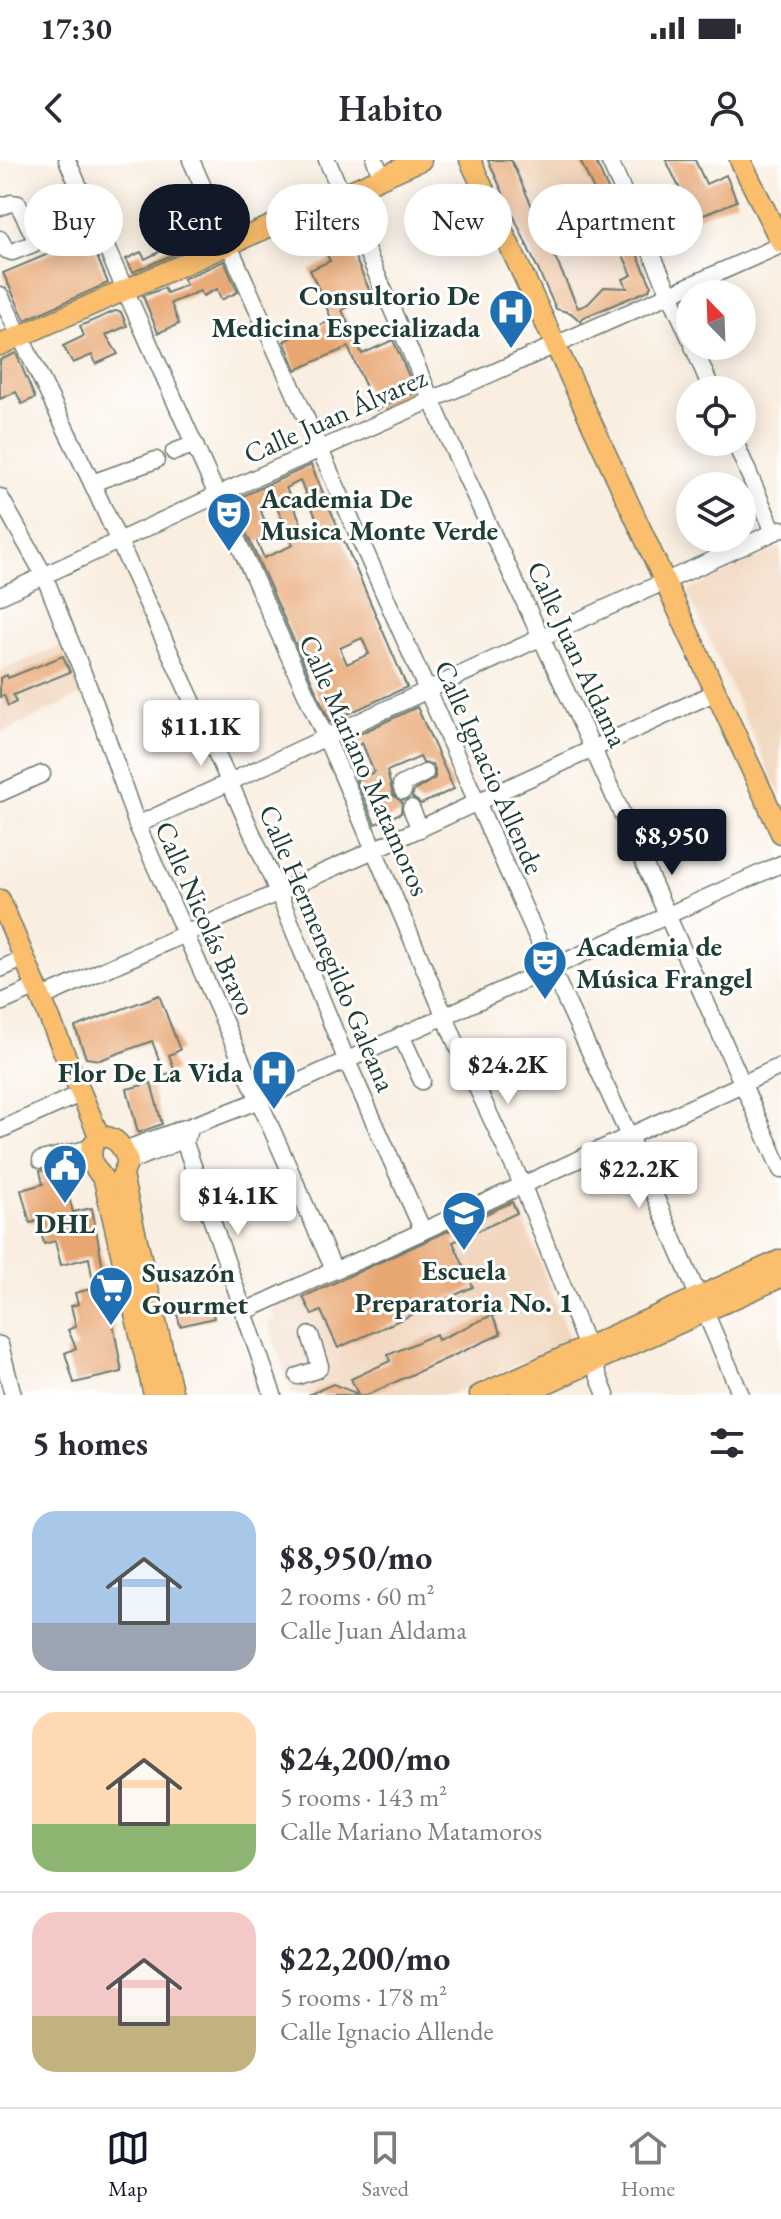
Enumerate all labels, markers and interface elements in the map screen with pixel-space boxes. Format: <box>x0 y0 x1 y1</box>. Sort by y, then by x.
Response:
text: 17:30 <box>40 9 112 48</box>
text: Habito <box>338 85 443 132</box>
icon: back <box>32 86 76 130</box>
icon: person <box>705 86 749 130</box>
chip: Buy <box>24 184 123 256</box>
chip: Rent <box>139 184 250 256</box>
chip: Filters <box>266 184 388 256</box>
chip: New <box>404 184 512 256</box>
chip: Apartment <box>528 184 703 256</box>
place label: Consultorio De Medicina Especializada <box>211 277 481 345</box>
north arrow <box>676 280 756 360</box>
map controls <box>676 280 756 552</box>
hospital icon: Consultorio De Medicina Especializada <box>487 287 535 350</box>
street label: Calle Juan Álvarez <box>238 358 433 471</box>
button: locate <box>676 376 756 456</box>
button: layers <box>676 472 756 552</box>
place label: Academia De Musica Monte Verde <box>259 480 498 548</box>
theatre icon: Academia De Musica Monte Verde <box>205 490 253 553</box>
street label: Calle Juan Aldama <box>519 555 637 754</box>
street label: Calle Mariano Matamoros <box>291 629 439 901</box>
street label: Calle Ignacio Allende <box>427 655 553 879</box>
pin: $11.1K <box>136 700 266 768</box>
text: $11.1K <box>161 709 241 743</box>
street label: Calle Hermenegildo Galeana <box>251 799 405 1098</box>
pin: $8,950 <box>607 809 737 877</box>
street label: Calle Nicolás Bravo <box>147 815 265 1021</box>
text: $8,950 <box>635 818 709 852</box>
place label: Academia de Música Frangel <box>575 928 753 996</box>
theatre icon: Academia de Música Frangel <box>521 938 569 1001</box>
pin: $24.2K <box>443 1038 573 1106</box>
text: $24.2K <box>468 1047 548 1081</box>
hospital icon: Flor De La Vida <box>250 1048 298 1111</box>
place label: Flor De La Vida <box>58 1054 244 1090</box>
public building icon: DHL <box>41 1142 89 1205</box>
pin: $22.2K <box>574 1142 704 1210</box>
text: $22.2K <box>599 1151 679 1185</box>
pin: $14.1K <box>173 1169 303 1237</box>
text: $14.1K <box>198 1178 278 1212</box>
school or university icon: Escuela Preparatoria No. 1 <box>440 1189 488 1252</box>
place label: DHL <box>35 1205 96 1241</box>
place label: Escuela Preparatoria No. 1 <box>355 1252 573 1320</box>
place label: Susazón Gourmet <box>142 1254 249 1322</box>
supermarket icon: Susazón Gourmet <box>87 1264 135 1327</box>
text: 5 homes <box>32 1421 148 1465</box>
icon: filters <box>705 1421 749 1465</box>
text: $8,950/mo <box>280 1535 432 1579</box>
icon: home <box>96 1543 192 1639</box>
text: 2 rooms · 60 m² <box>280 1579 435 1613</box>
text: Calle Juan Aldama <box>280 1613 467 1647</box>
text: $24,200/mo <box>280 1736 450 1780</box>
icon: home <box>96 1744 192 1840</box>
text: 5 rooms · 143 m² <box>280 1780 447 1814</box>
text: Calle Mariano Matamoros <box>280 1814 542 1848</box>
text: $22,200/mo <box>280 1936 450 1980</box>
icon: home <box>96 1944 192 2040</box>
text: 5 rooms · 178 m² <box>280 1980 447 2014</box>
text: Calle Ignacio Allende <box>280 2014 494 2048</box>
tab: Map <box>106 2126 150 2203</box>
tab: Saved <box>362 2126 409 2203</box>
tab: Home <box>621 2126 675 2203</box>

